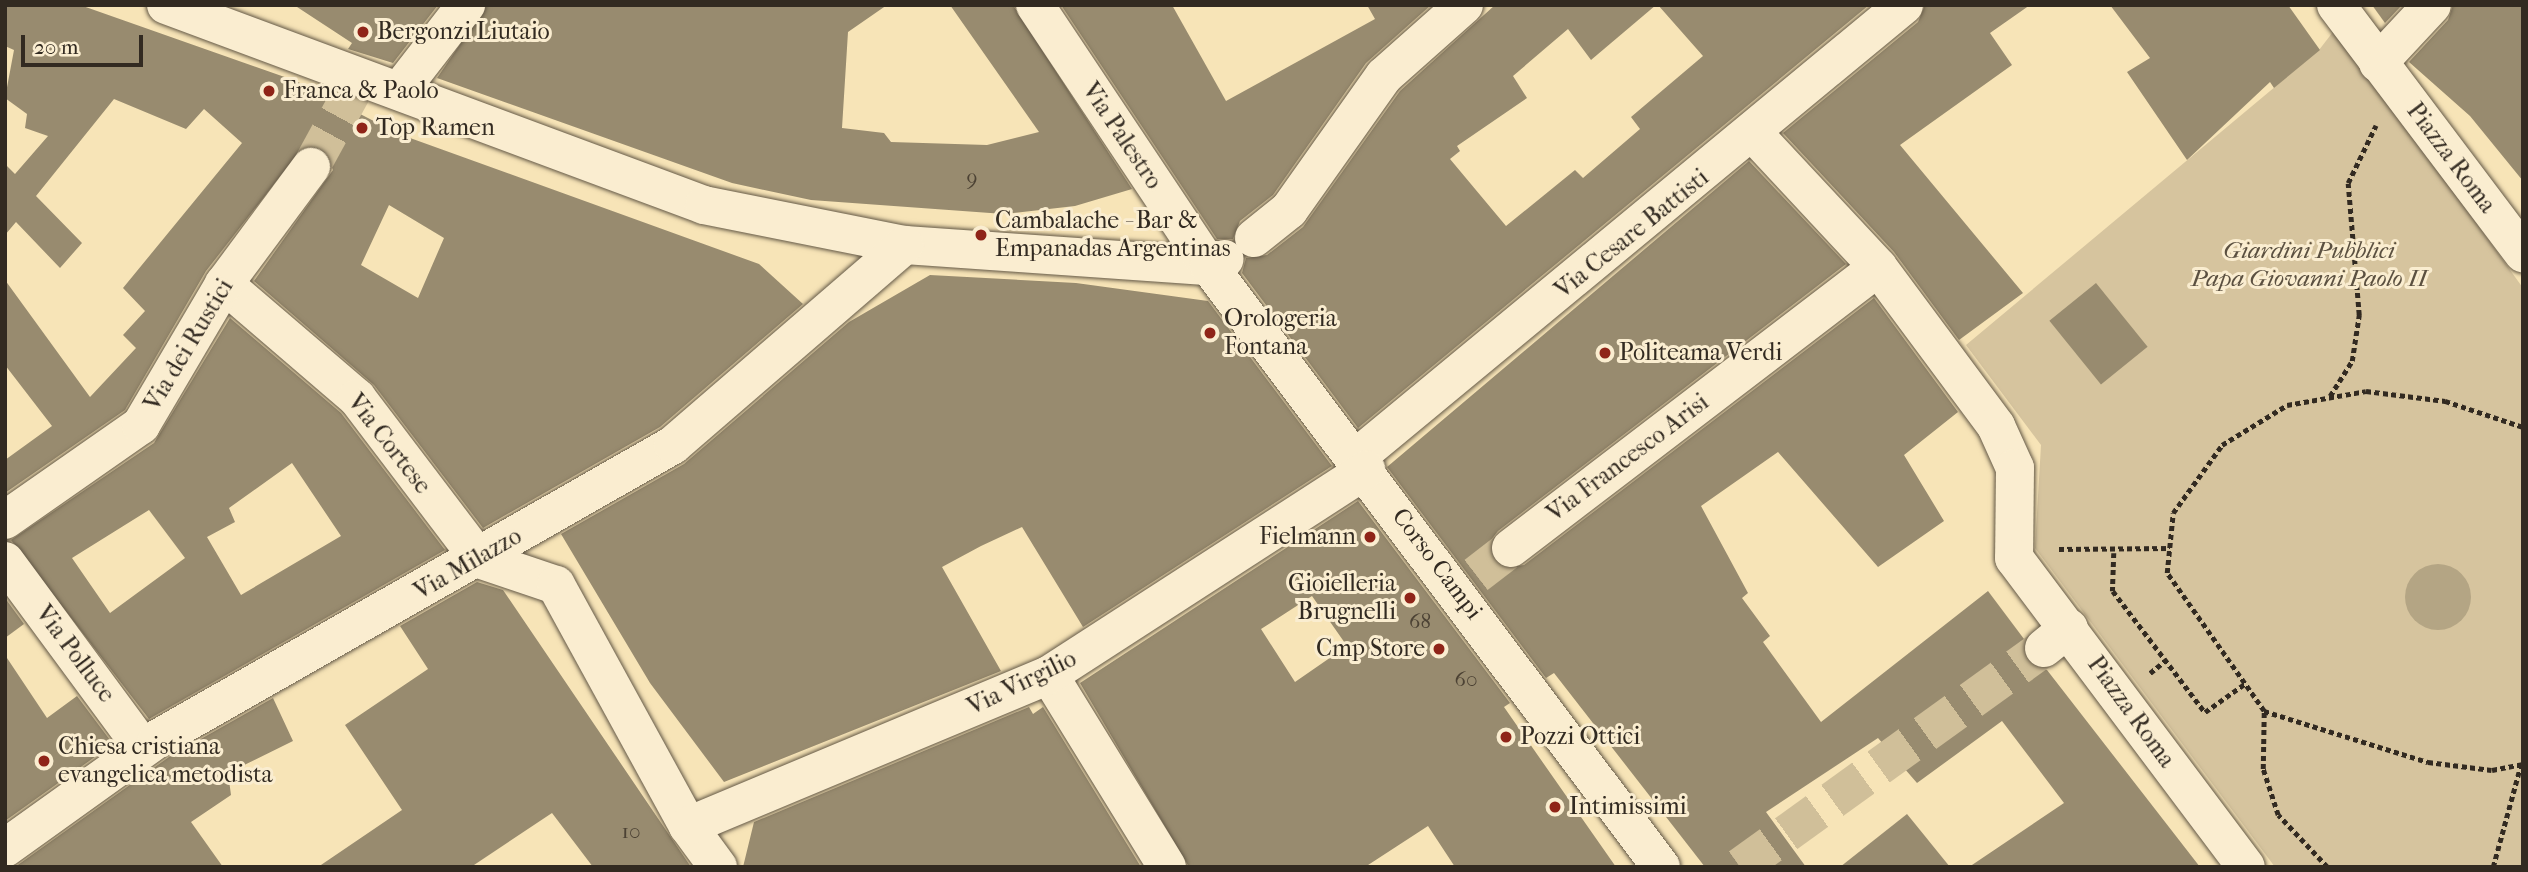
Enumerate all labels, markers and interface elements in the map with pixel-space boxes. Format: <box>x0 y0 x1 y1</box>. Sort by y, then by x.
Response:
place label: Bergonzi Liutaio <box>377 18 550 46</box>
scale bar <box>24 21 147 65</box>
marker: Bergonzi Liutaio <box>355 24 371 40</box>
text: 20 m <box>34 35 78 59</box>
place label: Franca & Paolo <box>283 77 439 105</box>
street label: Via Palestro <box>1076 77 1168 195</box>
marker: Franca & Paolo <box>261 83 277 99</box>
street label: Piazza Roma <box>2400 97 2502 219</box>
place label: Top Ramen <box>376 114 495 142</box>
marker: Top Ramen <box>354 120 370 136</box>
street label: Via Cesare Battisti <box>1549 163 1715 305</box>
house number: 9 <box>966 165 978 191</box>
place label: Cambalache - Bar & Empanadas Argentinas <box>995 207 1231 263</box>
marker: Cambalache - Bar & Empanadas Argentinas <box>973 227 989 243</box>
park label: Giardini Pubblici Papa Giovanni Paolo II <box>2191 237 2427 293</box>
street label: Via dei Rustici <box>138 274 240 416</box>
place label: Orologeria Fontana <box>1224 305 1337 361</box>
marker: Orologeria Fontana <box>1202 325 1218 341</box>
place label: Politeama Verdi <box>1619 339 1782 367</box>
marker: Politeama Verdi <box>1597 345 1613 361</box>
street label: Via Cortese <box>341 388 437 500</box>
street label: Via Francesco Arisi <box>1542 388 1714 528</box>
street label: Corso Campi <box>1386 503 1488 625</box>
street label: Via Milazzo <box>409 522 527 606</box>
place label: Fielmann <box>1259 523 1356 551</box>
marker: Fielmann <box>1362 529 1378 545</box>
place label: Gioielleria Brugnelli <box>1288 570 1396 626</box>
marker: Gioielleria Brugnelli <box>1402 590 1418 606</box>
street label: Via Polluce <box>29 600 121 708</box>
house number: 68 <box>1409 608 1431 634</box>
place label: Cmp Store <box>1316 635 1425 663</box>
marker: Cmp Store <box>1431 641 1447 657</box>
street label: Via Virgilio <box>963 644 1081 722</box>
street label: Piazza Roma <box>2081 651 2181 773</box>
house number: 60 <box>1455 666 1477 692</box>
place label: Pozzi Ottici <box>1520 723 1640 751</box>
marker: Pozzi Ottici <box>1498 729 1514 745</box>
place label: Chiesa cristiana evangelica metodista <box>58 733 273 789</box>
marker: Chiesa cristiana evangelica metodista <box>36 753 52 769</box>
place label: Intimissimi <box>1569 793 1687 821</box>
marker: Intimissimi <box>1547 799 1563 815</box>
house number: 10 <box>622 818 640 844</box>

